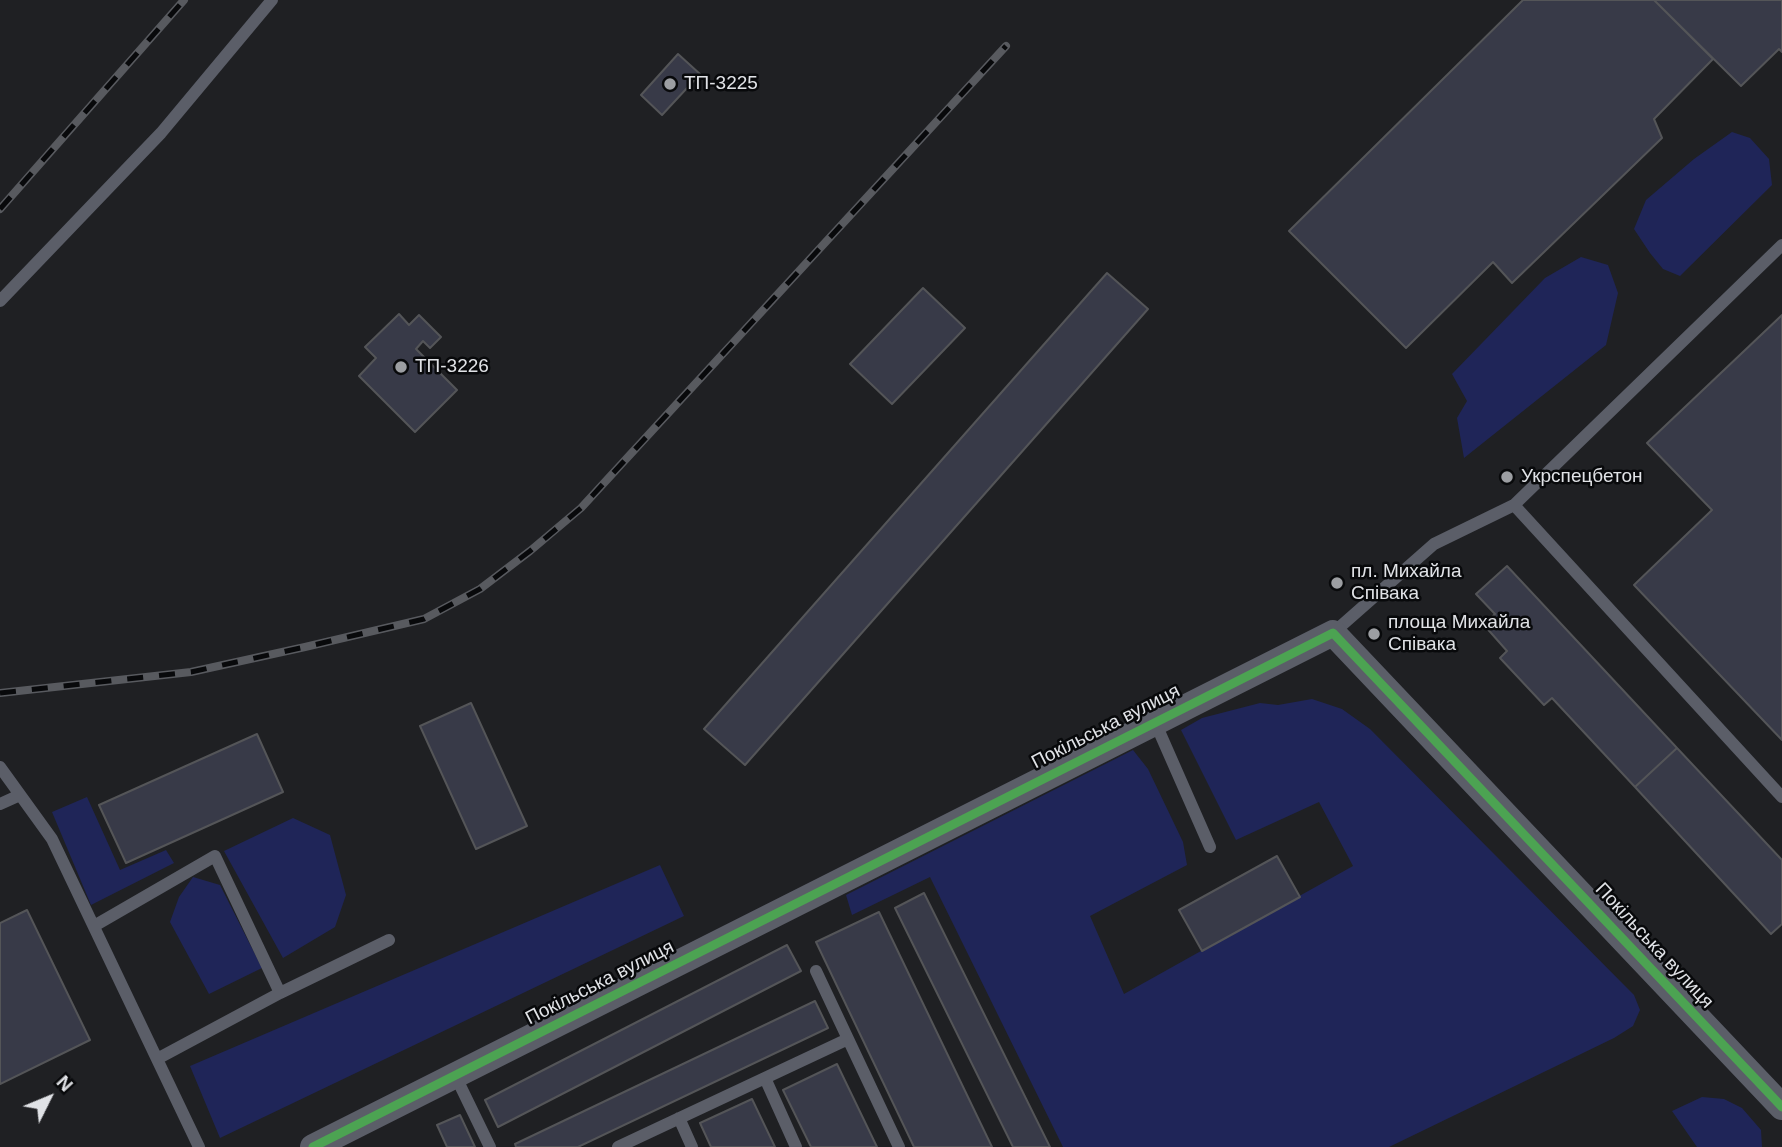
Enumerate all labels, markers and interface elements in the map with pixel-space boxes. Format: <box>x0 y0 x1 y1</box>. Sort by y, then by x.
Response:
place label: ТП-3225 <box>684 73 758 95</box>
marker: ТП-3225 <box>662 76 678 92</box>
place label: ТП-3226 <box>415 356 489 378</box>
marker: ТП-3226 <box>393 359 409 375</box>
place label: Укрспецбетон <box>1521 466 1642 488</box>
marker: Укрспецбетон <box>1499 469 1515 485</box>
place label: пл. Михайла Співака <box>1351 561 1461 605</box>
marker: пл. Михайла Співака <box>1329 575 1345 591</box>
place label: площа Михайла Співака <box>1388 612 1530 656</box>
marker: площа Михайла Співака <box>1366 626 1382 642</box>
street label: Покільська вулиця <box>1028 680 1184 774</box>
street label: Покільська вулиця <box>1590 878 1718 1014</box>
street label: Покільська вулиця <box>522 936 678 1030</box>
north arrow <box>14 1063 84 1133</box>
text: N <box>52 1071 77 1096</box>

